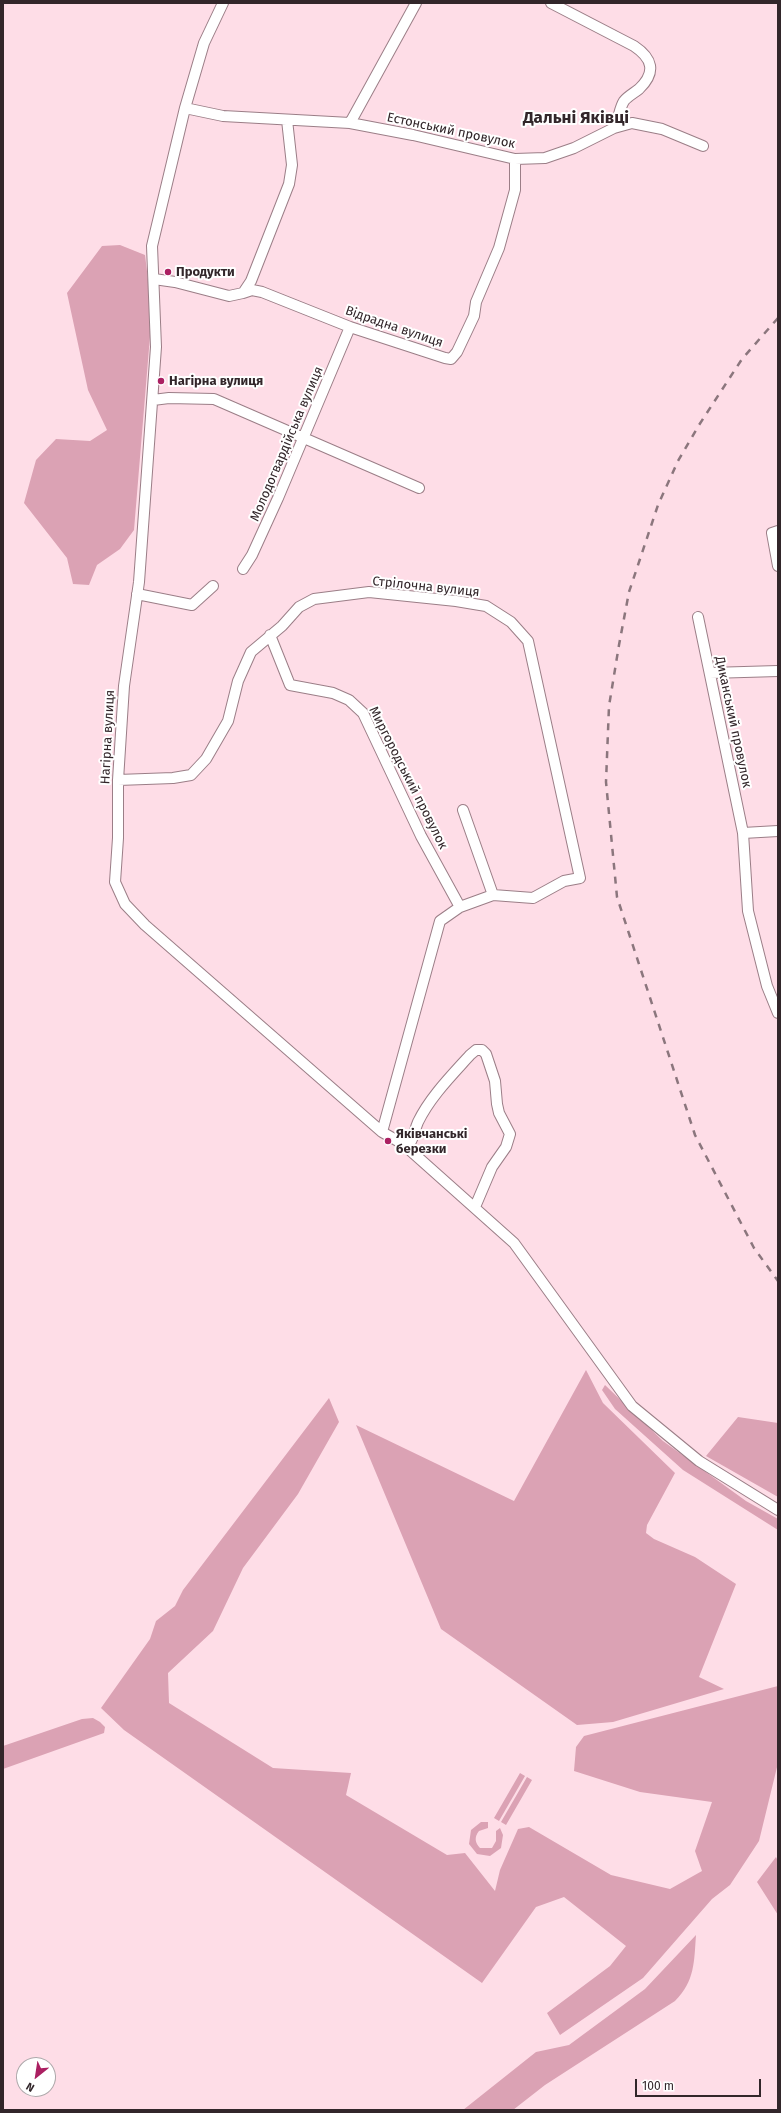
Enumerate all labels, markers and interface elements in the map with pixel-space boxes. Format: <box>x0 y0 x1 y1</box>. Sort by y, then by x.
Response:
district label: Дальні Яківці <box>523 108 629 128</box>
street label: Естонський провулок <box>385 110 517 152</box>
place label: Продукти <box>176 264 235 280</box>
marker: Продукти <box>163 267 173 277</box>
street label: Відрадна вулиця <box>343 303 445 351</box>
street label: Молодогвардійська вулиця <box>247 364 327 524</box>
place label: Нагірна вулиця <box>169 373 263 389</box>
marker: Нагірна вулиця <box>156 376 166 386</box>
street label: Стрілочна вулиця <box>372 574 480 600</box>
street label: Диканський провулок <box>711 655 755 789</box>
street label: Нагірна вулиця <box>98 689 118 785</box>
street label: Миргородський провулок <box>365 704 451 852</box>
place label: Яківчанські березки <box>396 1126 467 1157</box>
marker: Яківчанські березки <box>383 1136 393 1146</box>
north arrow <box>16 2057 56 2097</box>
scale bar <box>637 2071 763 2097</box>
text: 100 m <box>642 2079 674 2093</box>
text: N <box>24 2080 37 2094</box>

